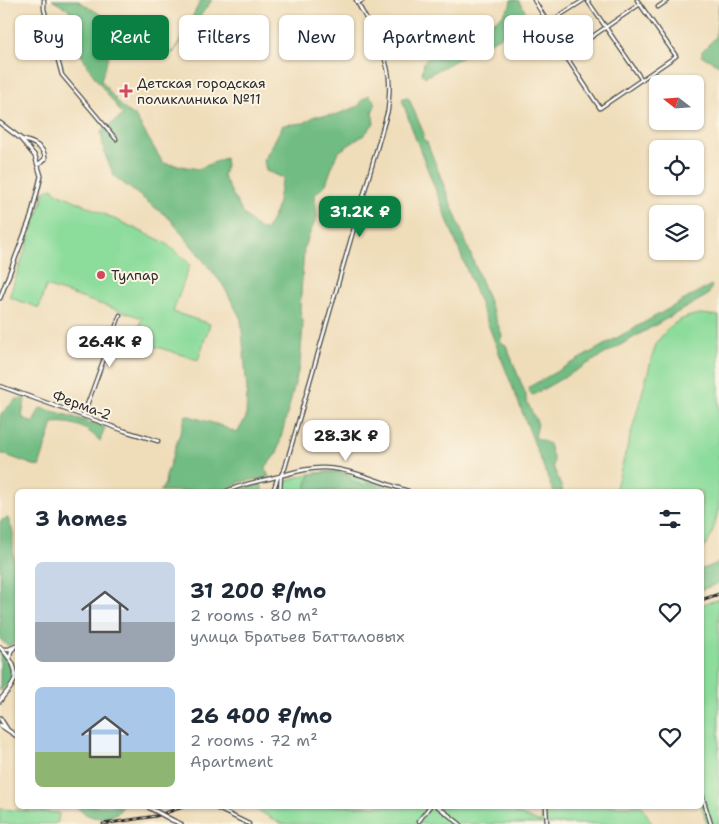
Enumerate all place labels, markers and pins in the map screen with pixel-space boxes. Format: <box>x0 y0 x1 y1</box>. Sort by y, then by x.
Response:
place label: Детская городская поликлиника №11 <box>137 74 266 108</box>
marker: Детская городская поликлиника №11 <box>119 84 133 98</box>
pin: 31.2K ₽ <box>314 196 406 238</box>
place label: Тулпар <box>111 266 159 284</box>
marker: Тулпар <box>95 269 107 281</box>
pin: 26.4K ₽ <box>64 326 156 368</box>
pin: 28.3K ₽ <box>300 420 392 462</box>

